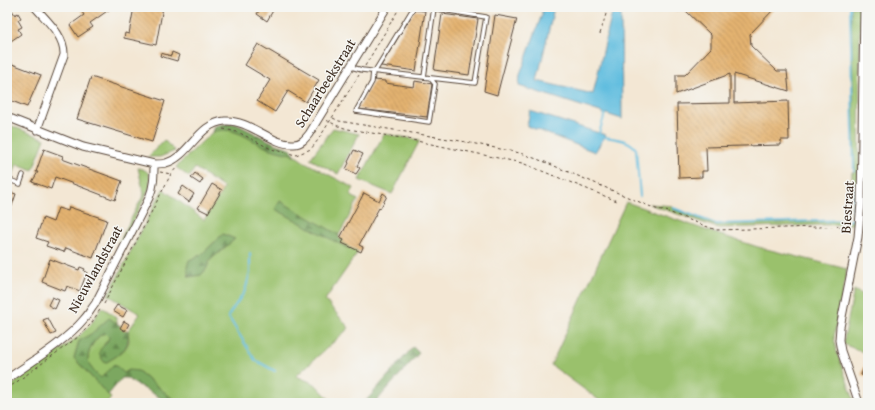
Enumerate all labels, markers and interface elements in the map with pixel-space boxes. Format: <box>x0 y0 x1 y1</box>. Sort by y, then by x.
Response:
street label: Schaarbeekstraat <box>290 35 360 131</box>
street label: Biestraat <box>835 180 859 234</box>
street label: Nieuwlandstraat <box>63 222 127 316</box>

